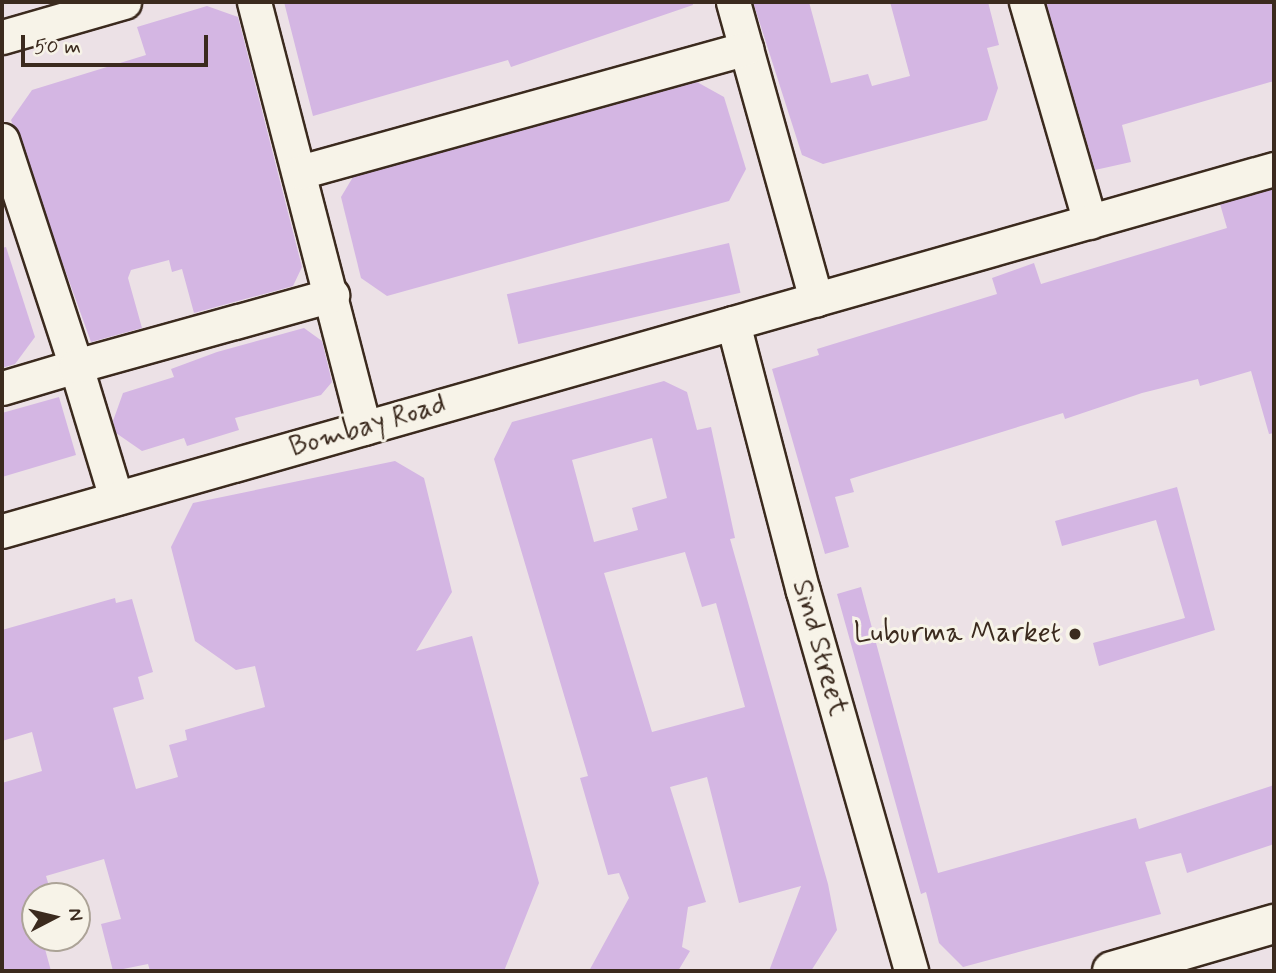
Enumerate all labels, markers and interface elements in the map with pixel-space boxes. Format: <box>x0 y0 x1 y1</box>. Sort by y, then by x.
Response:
scale bar <box>24 21 212 65</box>
text: 50 m <box>34 33 81 61</box>
street label: Bombay Road <box>286 389 450 465</box>
street label: Sind Street <box>784 576 854 720</box>
place label: Luburma Market <box>851 617 1061 651</box>
marker: Luburma Market <box>1067 626 1083 642</box>
north arrow <box>21 882 91 952</box>
text: N <box>62 907 89 922</box>

